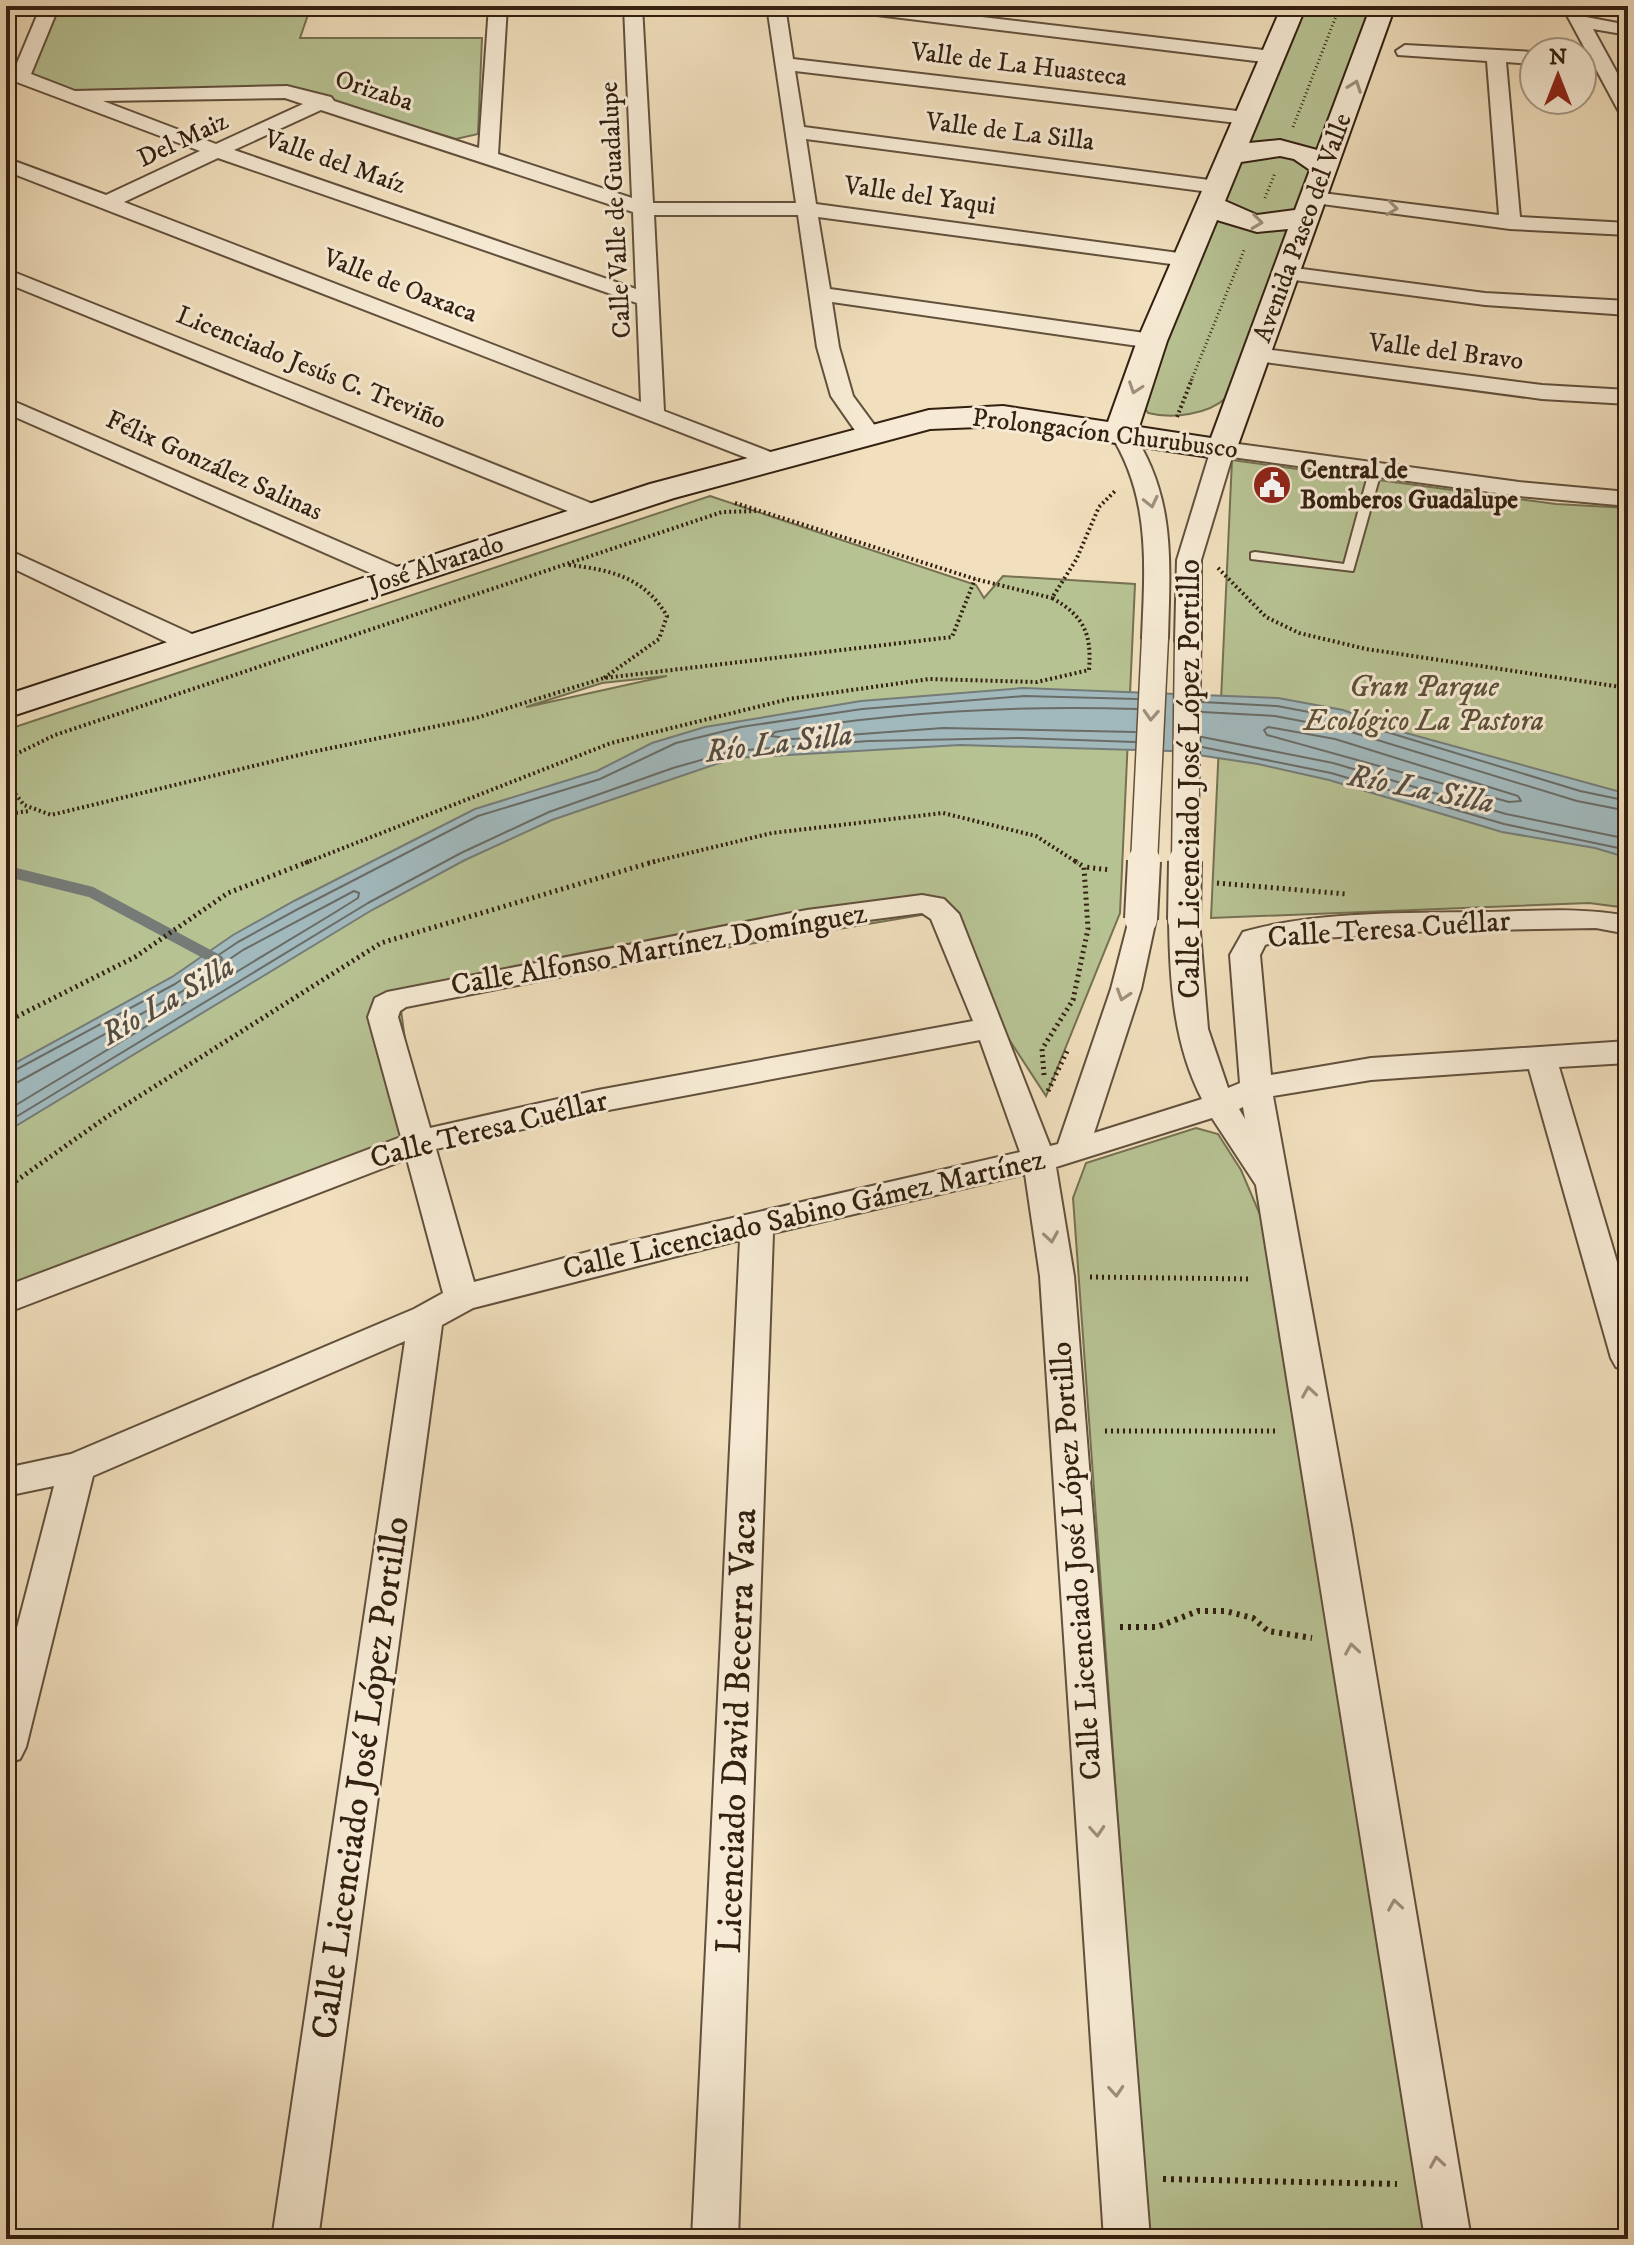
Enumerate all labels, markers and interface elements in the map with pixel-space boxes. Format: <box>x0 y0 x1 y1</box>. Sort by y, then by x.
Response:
street label: Valle de La Huasteca <box>908 35 1129 95</box>
north arrow <box>1518 36 1598 116</box>
text: N <box>1549 44 1567 71</box>
street label: Orizaba <box>331 63 417 119</box>
one-way arrow <box>1345 80 1361 94</box>
street label: Calle Valle de Guadalupe <box>593 81 639 339</box>
street label: Del Maiz <box>132 105 234 175</box>
street label: Valle de La Silla <box>923 105 1096 159</box>
street label: Avenida Paseo del Valle <box>1246 109 1360 347</box>
street label: Valle del Maíz <box>259 122 410 202</box>
street label: Valle del Yaqui <box>841 169 998 223</box>
one-way arrow <box>1386 199 1399 216</box>
one-way arrow <box>1251 214 1264 231</box>
street label: Valle de Oaxaca <box>317 241 482 331</box>
street label: Licenciado Jesús C. Treviño <box>171 299 451 437</box>
street label: Valle del Bravo <box>1366 326 1525 378</box>
one-way arrow <box>1129 381 1145 395</box>
street label: Prolongacíon Churubusco <box>970 401 1240 467</box>
street label: Félix González Salinas <box>101 403 327 529</box>
place label: Central de Bomberos Guadalupe <box>1300 454 1518 517</box>
public building icon: Central de Bomberos Guadalupe <box>1251 464 1293 506</box>
one-way arrow <box>1142 495 1159 508</box>
street label: José Alvarado <box>362 528 508 603</box>
street label: Calle Licenciado José López Portillo <box>1172 559 1209 999</box>
park label: Gran Parque Ecológico La Pastora <box>1302 669 1544 740</box>
one-way arrow <box>1143 709 1160 722</box>
water label: Río La Silla <box>702 715 855 773</box>
water label: Río La Silla <box>1344 756 1497 824</box>
street label: Calle Alfonso Martínez Domínguez <box>448 895 870 1005</box>
street label: Calle Teresa Cuéllar <box>1266 903 1512 957</box>
water label: Río La Silla <box>93 947 242 1056</box>
one-way arrow <box>1117 987 1133 1001</box>
street label: Calle Teresa Cuéllar <box>367 1083 611 1177</box>
street label: Calle Licenciado Sabino Gámez Martínez <box>559 1141 1049 1289</box>
one-way arrow <box>1042 1230 1059 1244</box>
street label: Calle Licenciado José López Portillo <box>1043 1341 1111 1781</box>
one-way arrow <box>1301 1386 1318 1399</box>
street label: Licenciado David Becerra Vaca <box>707 1507 767 1954</box>
street label: Calle Licenciado José López Portillo <box>302 1514 420 2042</box>
one-way arrow <box>1344 1642 1361 1656</box>
one-way arrow <box>1088 1825 1105 1838</box>
one-way arrow <box>1387 1898 1404 1912</box>
one-way arrow <box>1107 2085 1124 2098</box>
one-way arrow <box>1429 2155 1446 2169</box>

